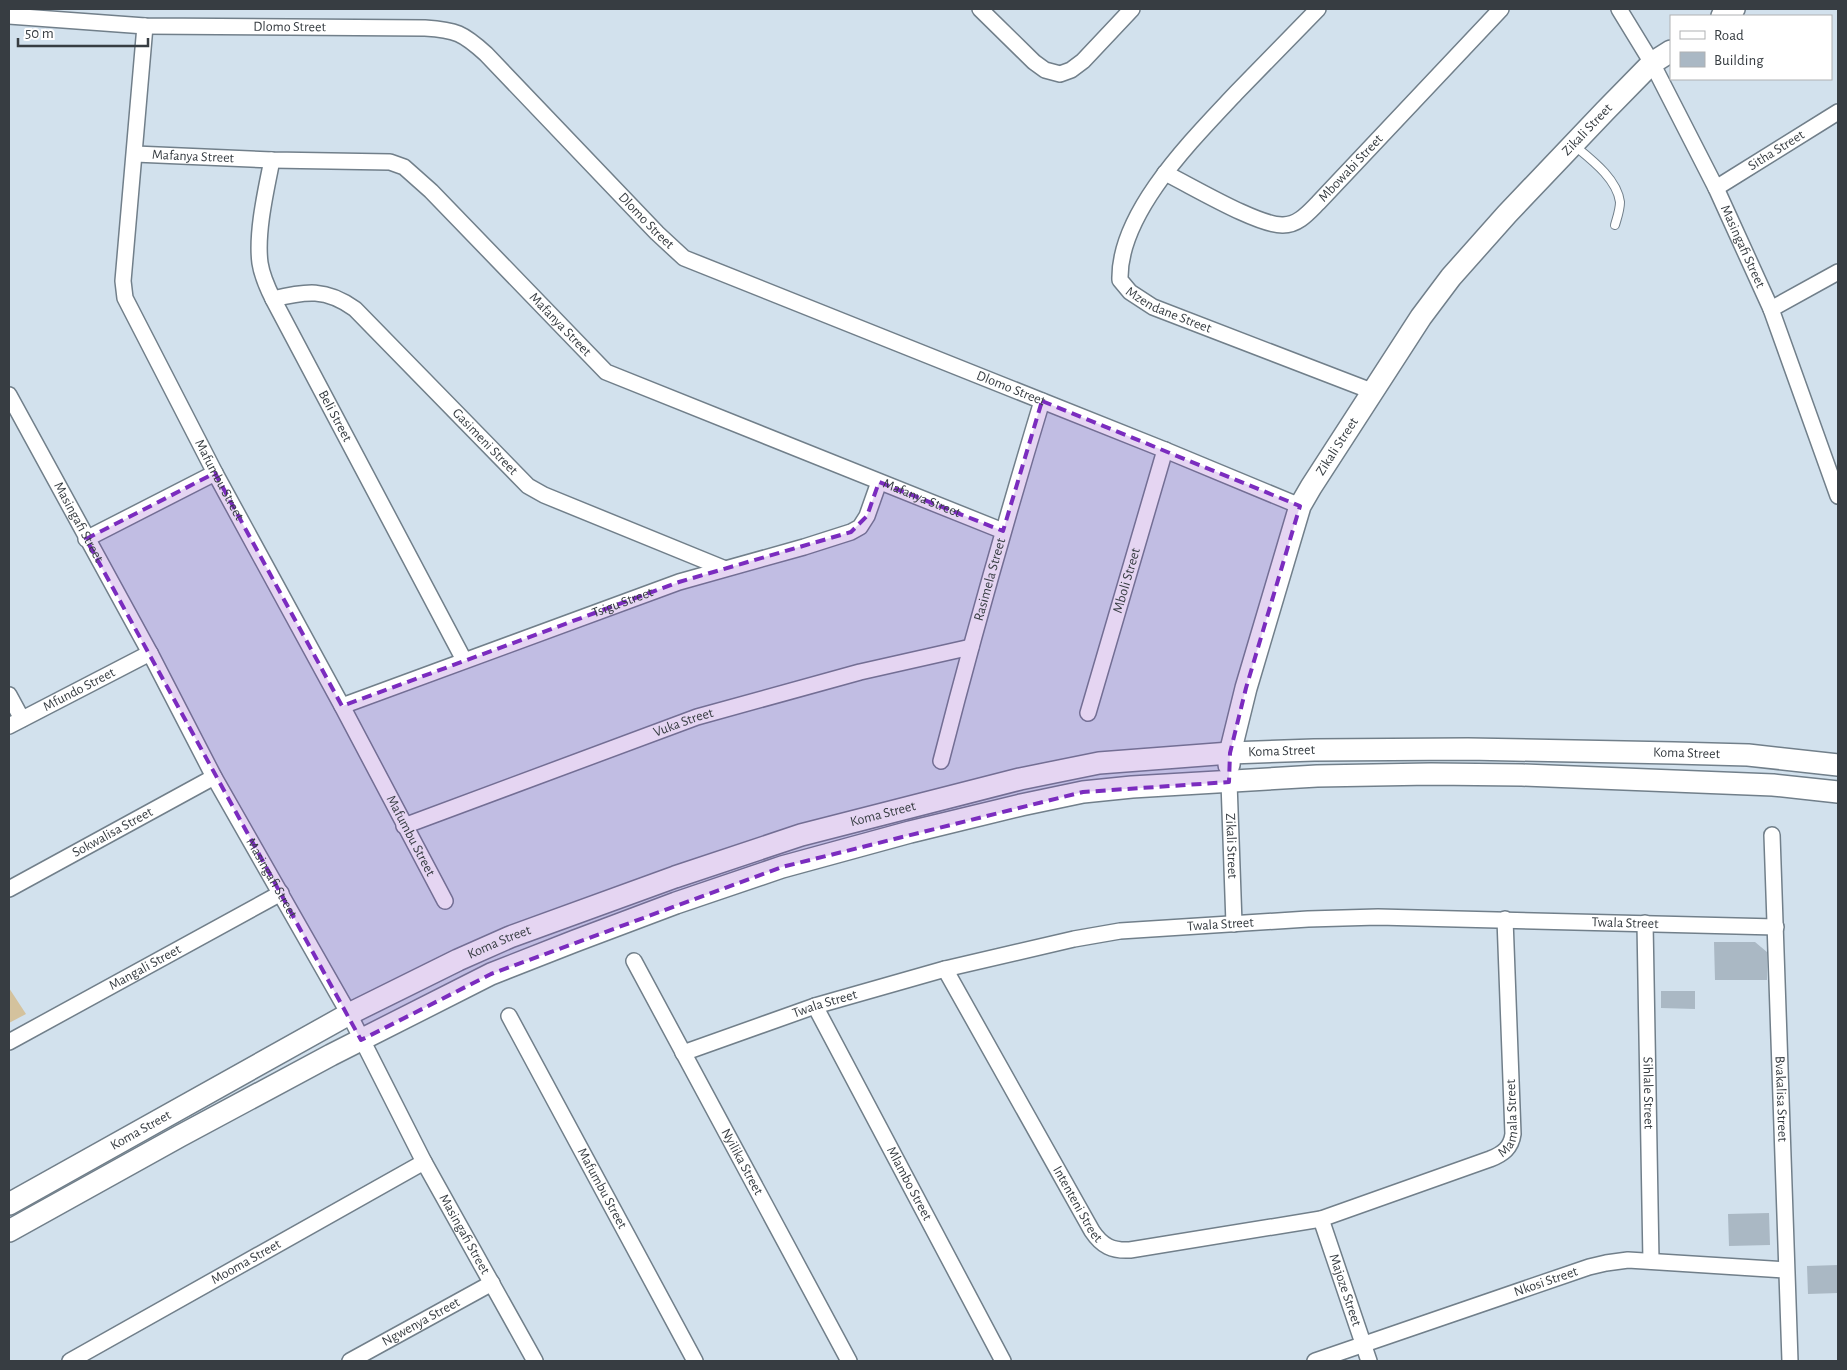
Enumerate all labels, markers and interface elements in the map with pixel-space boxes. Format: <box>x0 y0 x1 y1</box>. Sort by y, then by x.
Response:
scale bar <box>18 15 148 47</box>
legend <box>1670 15 1832 80</box>
street label: Dlomo Street <box>253 20 327 34</box>
text: 50 m <box>25 26 54 41</box>
text: Road <box>1714 28 1744 43</box>
text: Building <box>1714 53 1764 68</box>
street label: Zikali Street <box>1560 101 1615 158</box>
street label: Sitha Street <box>1746 127 1807 173</box>
street label: Mbowabi Street <box>1316 132 1386 205</box>
street label: Mafanya Street <box>152 148 235 165</box>
street label: Dlomo Street <box>616 190 677 252</box>
street label: Masingafi Street <box>1718 203 1768 291</box>
street label: Mzendane Street <box>1123 284 1214 336</box>
street label: Mafanya Street <box>527 290 594 359</box>
street label: Dlomo Street <box>974 368 1048 409</box>
street label: Beli Street <box>316 388 354 445</box>
street label: Gasimeni Street <box>449 406 521 478</box>
street label: Zikali Street <box>1314 415 1361 478</box>
street label: Mafumbu Street <box>192 437 247 523</box>
street label: Mafanya Street <box>881 477 963 520</box>
street label: Masingafi Street <box>51 480 106 565</box>
street label: Rasimela Street <box>972 536 1008 622</box>
street label: Mboli Street <box>1111 546 1143 615</box>
street label: Tsigu Street <box>590 585 655 620</box>
street label: Mfundo Street <box>41 665 118 714</box>
street label: Vuka Street <box>652 706 715 740</box>
street label: Koma Street <box>1248 743 1316 759</box>
street label: Koma Street <box>1653 746 1721 761</box>
street label: Mafumbu Street <box>384 793 438 879</box>
street label: Koma Street <box>849 799 918 829</box>
street label: Sokwalisa Street <box>70 805 155 860</box>
street label: Zikali Street <box>1223 813 1239 879</box>
street label: Masingafi Street <box>243 836 300 921</box>
street label: Twala Street <box>1187 915 1255 934</box>
street label: Twala Street <box>1591 915 1659 931</box>
street label: Koma Street <box>466 923 533 962</box>
street label: Mangali Street <box>107 942 184 993</box>
street label: Twala Street <box>790 987 859 1020</box>
street label: Bvakalisa Street <box>1773 1056 1790 1143</box>
street label: Sihlale Street <box>1640 1057 1656 1130</box>
street label: Mamala Street <box>1495 1078 1521 1160</box>
street label: Koma Street <box>108 1108 174 1153</box>
street label: Nyilika Street <box>718 1126 766 1198</box>
street label: Mlambo Street <box>884 1144 935 1223</box>
street label: Mafumbu Street <box>575 1146 630 1232</box>
street label: Intenteni Street <box>1050 1164 1105 1246</box>
street label: Masingafi Street <box>436 1192 492 1277</box>
street label: Mooma Street <box>209 1237 284 1287</box>
street label: Majoze Street <box>1326 1252 1364 1328</box>
street label: Nkosi Street <box>1512 1264 1580 1299</box>
street label: Ngwenya Street <box>380 1295 463 1349</box>

